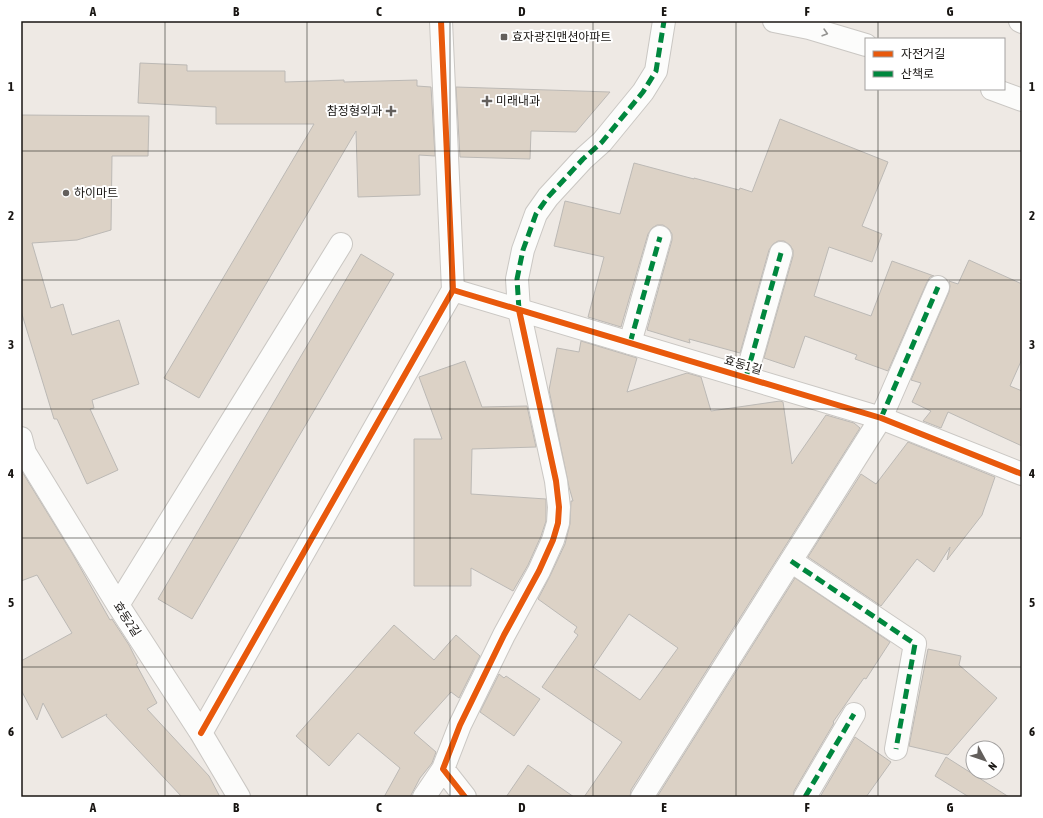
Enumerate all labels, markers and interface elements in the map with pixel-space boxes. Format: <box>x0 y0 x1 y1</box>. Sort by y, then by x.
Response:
text: A <box>89 4 97 19</box>
text: B <box>233 4 240 19</box>
text: C <box>376 4 382 19</box>
text: D <box>518 4 526 19</box>
text: E <box>661 4 667 19</box>
text: F <box>804 4 810 19</box>
text: G <box>947 4 954 19</box>
one-way arrow <box>822 28 829 37</box>
place label: 효자광진맨션아파트 <box>512 30 611 44</box>
marker: 효자광진맨션아파트 <box>499 32 509 42</box>
legend <box>865 38 1005 90</box>
text: 자전거길 <box>901 47 945 61</box>
text: 산책로 <box>901 67 934 81</box>
text: 1 <box>8 79 14 94</box>
text: 1 <box>1029 79 1035 94</box>
place label: 미래내과 <box>496 94 540 108</box>
marker: 미래내과 <box>481 95 493 107</box>
place label: 참정형외과 <box>327 104 382 118</box>
marker: 참정형외과 <box>385 105 397 117</box>
place label: 하이마트 <box>74 186 118 200</box>
marker: 하이마트 <box>61 188 71 198</box>
text: 2 <box>8 208 14 223</box>
text: 2 <box>1029 208 1035 223</box>
text: 3 <box>8 337 14 352</box>
text: 3 <box>1029 337 1035 352</box>
street label: 효동1길 <box>722 353 764 377</box>
text: 4 <box>7 466 14 481</box>
text: 4 <box>1028 466 1035 481</box>
text: 5 <box>8 595 14 610</box>
text: 5 <box>1029 595 1035 610</box>
street label: 효동2길 <box>111 599 143 639</box>
text: 6 <box>8 724 14 739</box>
text: 6 <box>1029 724 1035 739</box>
north arrow <box>965 740 1005 780</box>
text: N <box>986 760 999 773</box>
text: A <box>89 800 97 815</box>
text: B <box>233 800 240 815</box>
text: C <box>376 800 382 815</box>
text: D <box>518 800 526 815</box>
text: E <box>661 800 667 815</box>
text: F <box>804 800 810 815</box>
text: G <box>947 800 954 815</box>

